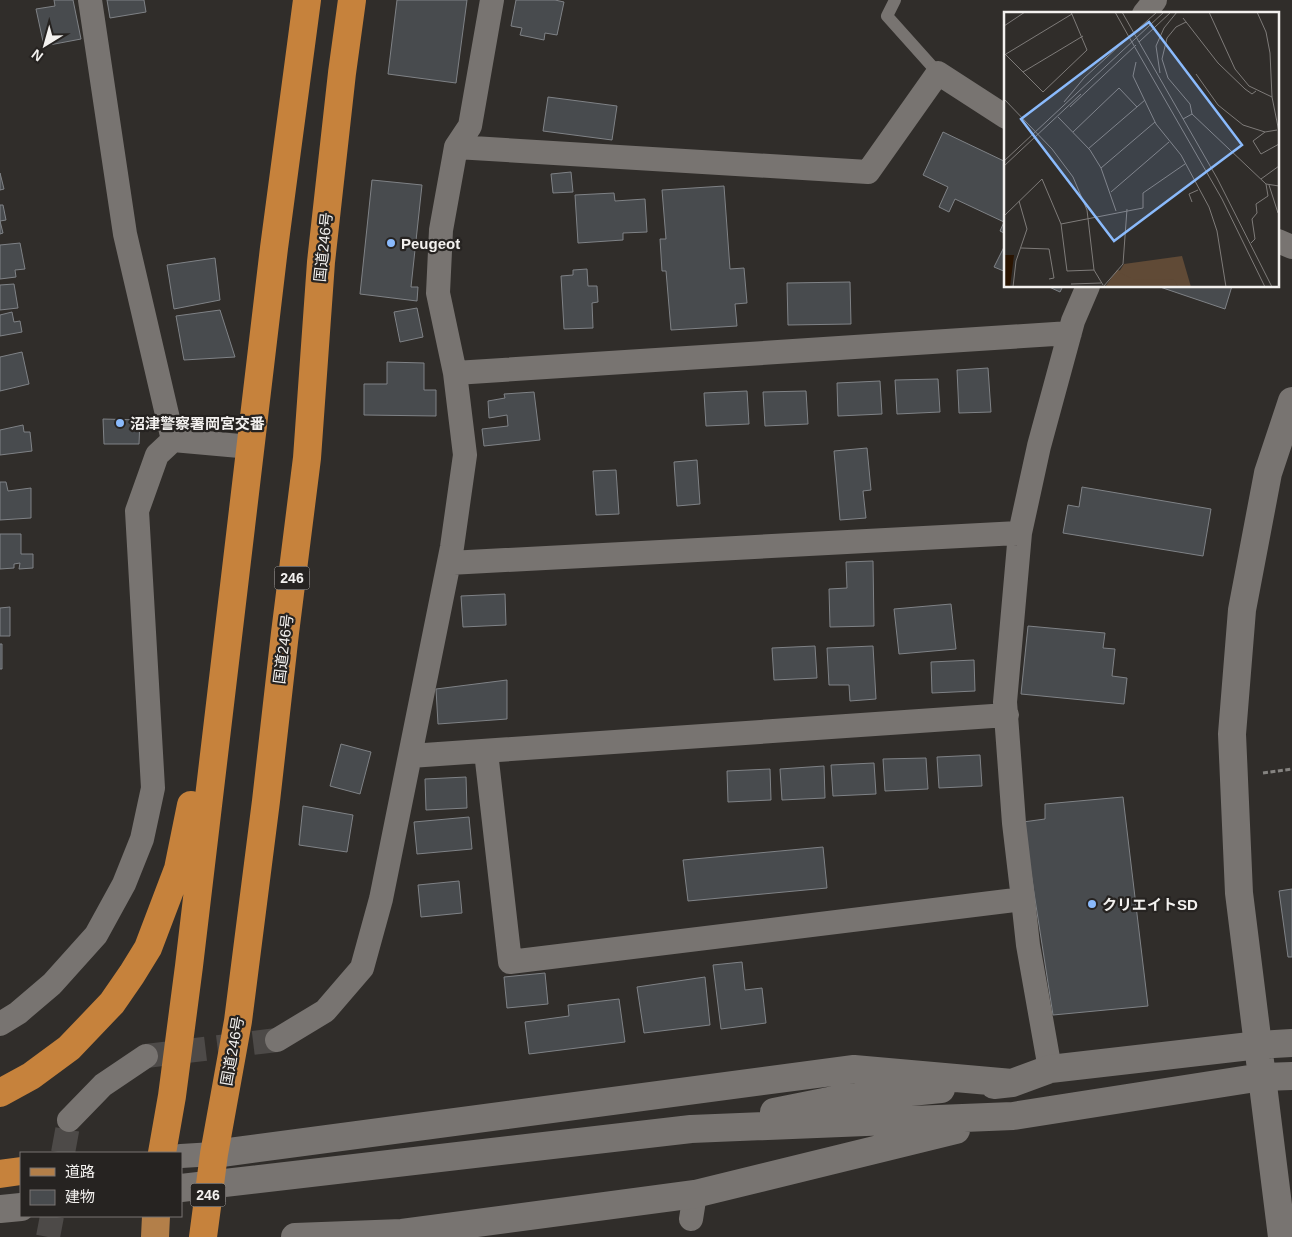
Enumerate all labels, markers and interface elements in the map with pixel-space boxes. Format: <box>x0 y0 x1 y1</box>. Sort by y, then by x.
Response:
inset map <box>1004 12 1280 288</box>
north arrow <box>20 20 70 70</box>
text: N <box>28 46 46 65</box>
street label: 国道246号 <box>311 211 335 283</box>
place label: Peugeot <box>401 235 460 252</box>
marker: Peugeot <box>385 237 397 249</box>
place label: 沼津警察署岡宮交番 <box>130 415 265 432</box>
marker: 沼津警察署岡宮交番 <box>114 417 126 429</box>
road number: 246 <box>274 566 310 590</box>
street label: 国道246号 <box>270 613 296 685</box>
place label: クリエイトSD <box>1102 896 1198 913</box>
marker: クリエイトSD <box>1086 898 1098 910</box>
street label: 国道246号 <box>218 1015 246 1087</box>
legend <box>20 1152 182 1217</box>
text: 道路 <box>65 1163 95 1180</box>
road number: 246 <box>190 1184 226 1206</box>
text: 建物 <box>65 1188 95 1205</box>

